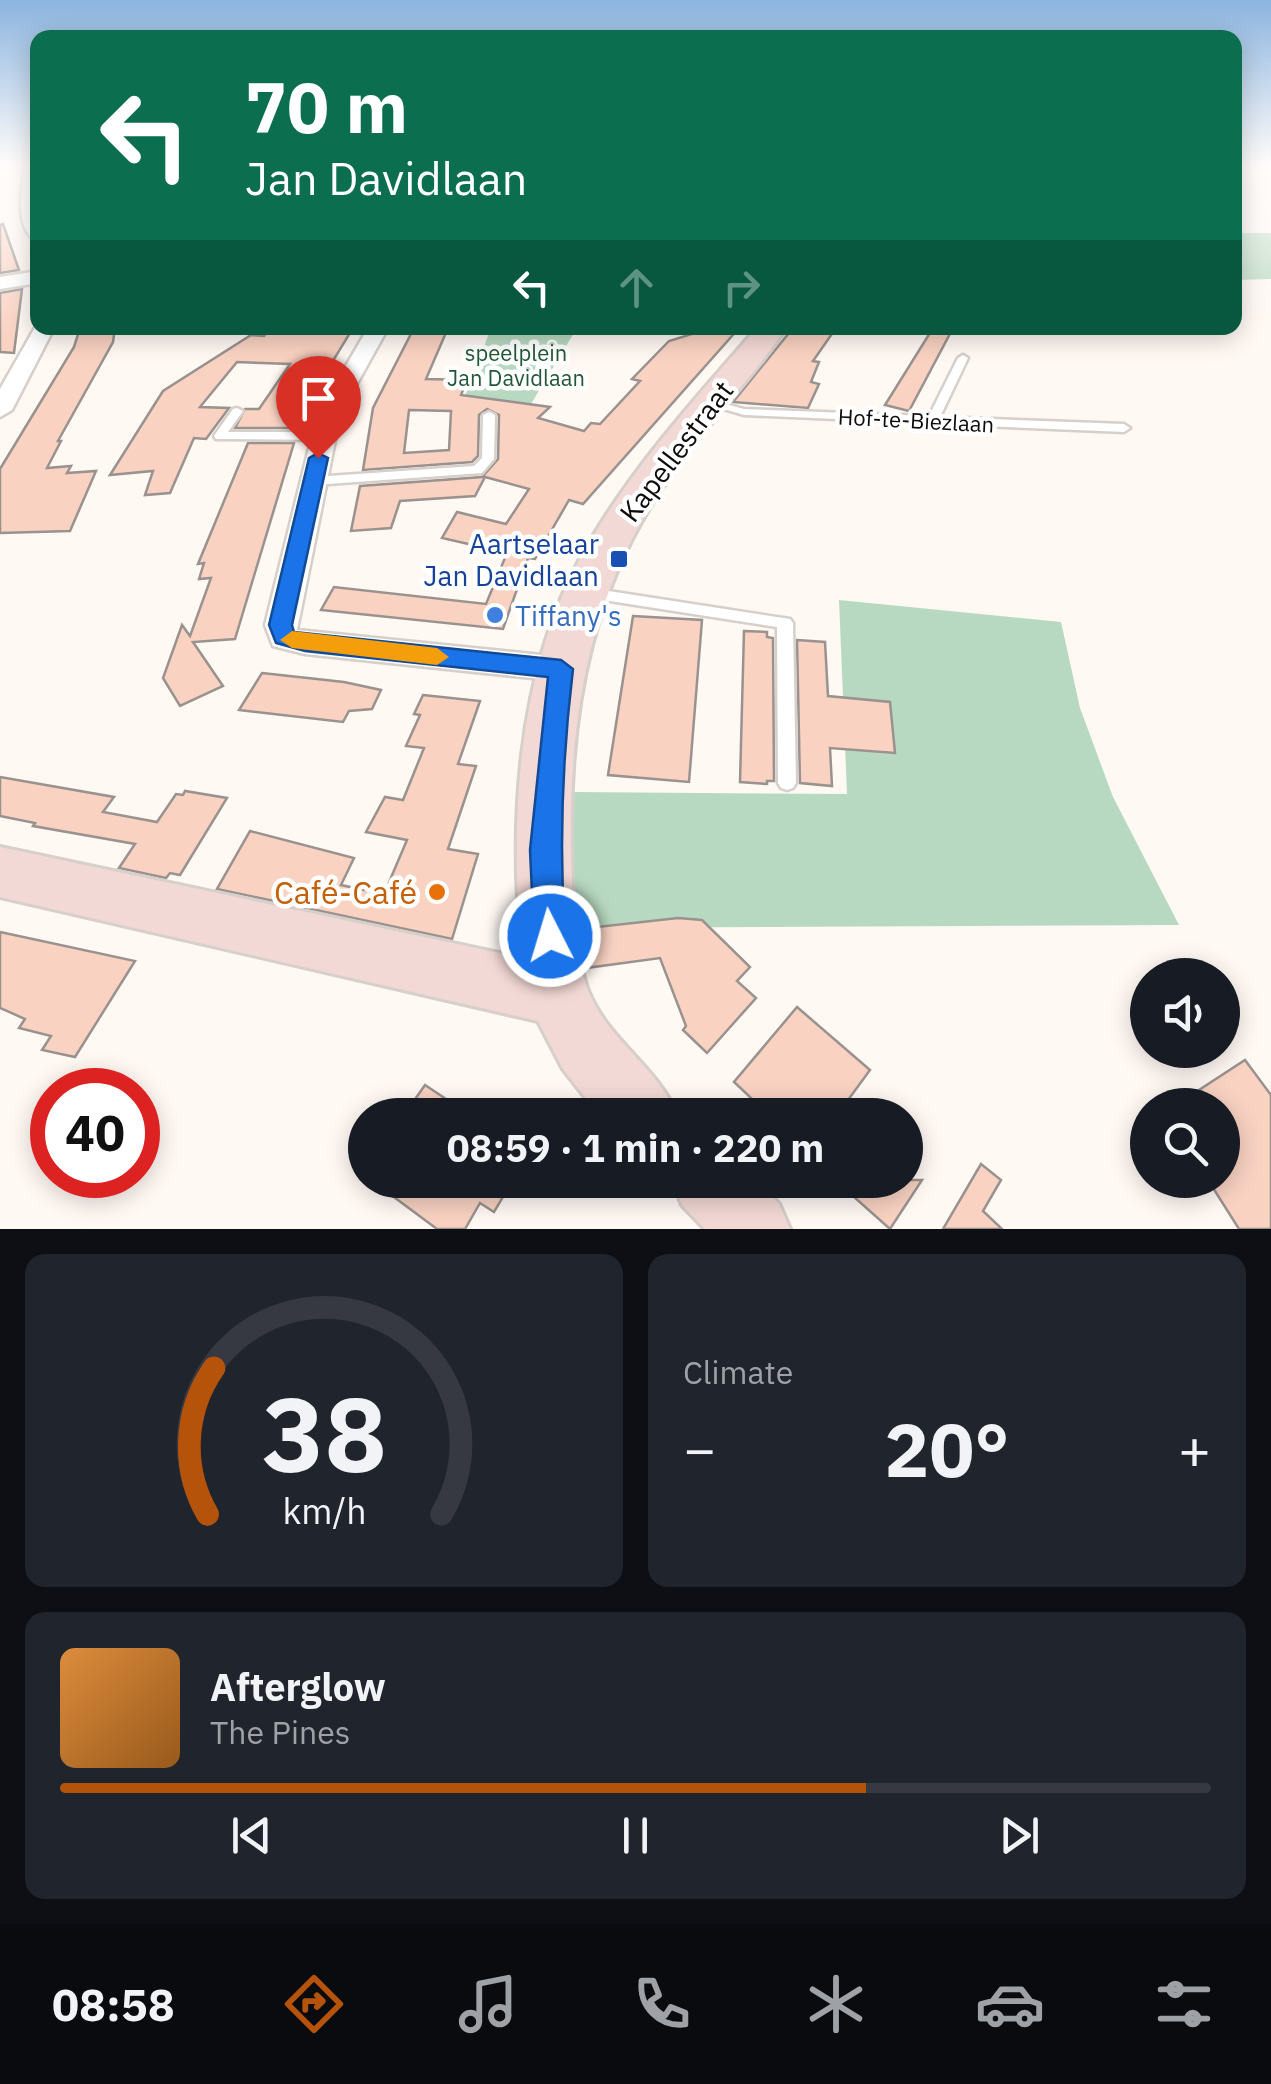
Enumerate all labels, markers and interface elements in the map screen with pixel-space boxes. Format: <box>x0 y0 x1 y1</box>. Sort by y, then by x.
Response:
text: 70 m <box>245 61 408 152</box>
icon: left <box>80 70 210 200</box>
text: Jan Davidlaan <box>245 149 527 207</box>
icon: left <box>504 260 559 315</box>
icon: ahead <box>609 260 664 315</box>
icon: right <box>714 260 769 315</box>
park label: speelplein Jan Davidlaan <box>447 338 585 392</box>
pin <box>276 356 361 459</box>
icon: arrive <box>291 371 346 426</box>
street label: Kapellestraat <box>611 373 741 529</box>
street label: Hof-te-Biezlaan <box>837 401 995 439</box>
place label: Aartselaar Jan Davidlaan <box>423 525 599 594</box>
marker: Aartselaar Jan Davidlaan <box>608 548 630 570</box>
place label: Tiffany's <box>515 597 622 634</box>
marker: Tiffany's <box>484 604 506 626</box>
place label: Café-Café <box>274 871 417 913</box>
marker: Café-Café <box>426 881 448 903</box>
position arrow <box>498 884 602 988</box>
map controls <box>1130 958 1240 1198</box>
button: sound <box>1130 958 1240 1068</box>
speed limit sign: 40 <box>30 1068 160 1198</box>
button: search <box>1130 1088 1240 1198</box>
text: 08:59 · 1 min · 220 m <box>447 1123 824 1172</box>
text: Climate <box>683 1351 793 1393</box>
text: 38 <box>262 1365 386 1501</box>
text: 20° <box>884 1400 1010 1498</box>
text: − <box>683 1413 716 1484</box>
text: + <box>1178 1413 1211 1484</box>
text: km/h <box>282 1487 366 1534</box>
text: Afterglow <box>210 1662 386 1711</box>
text: The Pines <box>210 1711 350 1753</box>
icon: previous <box>224 1808 279 1863</box>
icon: pause <box>608 1808 663 1863</box>
icon: next <box>992 1808 1047 1863</box>
icon: directions <box>279 1969 349 2039</box>
icon: music <box>453 1969 523 2039</box>
icon: phone <box>627 1969 697 2039</box>
icon: climate <box>801 1969 871 2039</box>
icon: car <box>975 1969 1045 2039</box>
icon: filters <box>1149 1969 1219 2039</box>
text: 08:58 <box>52 1975 175 2033</box>

